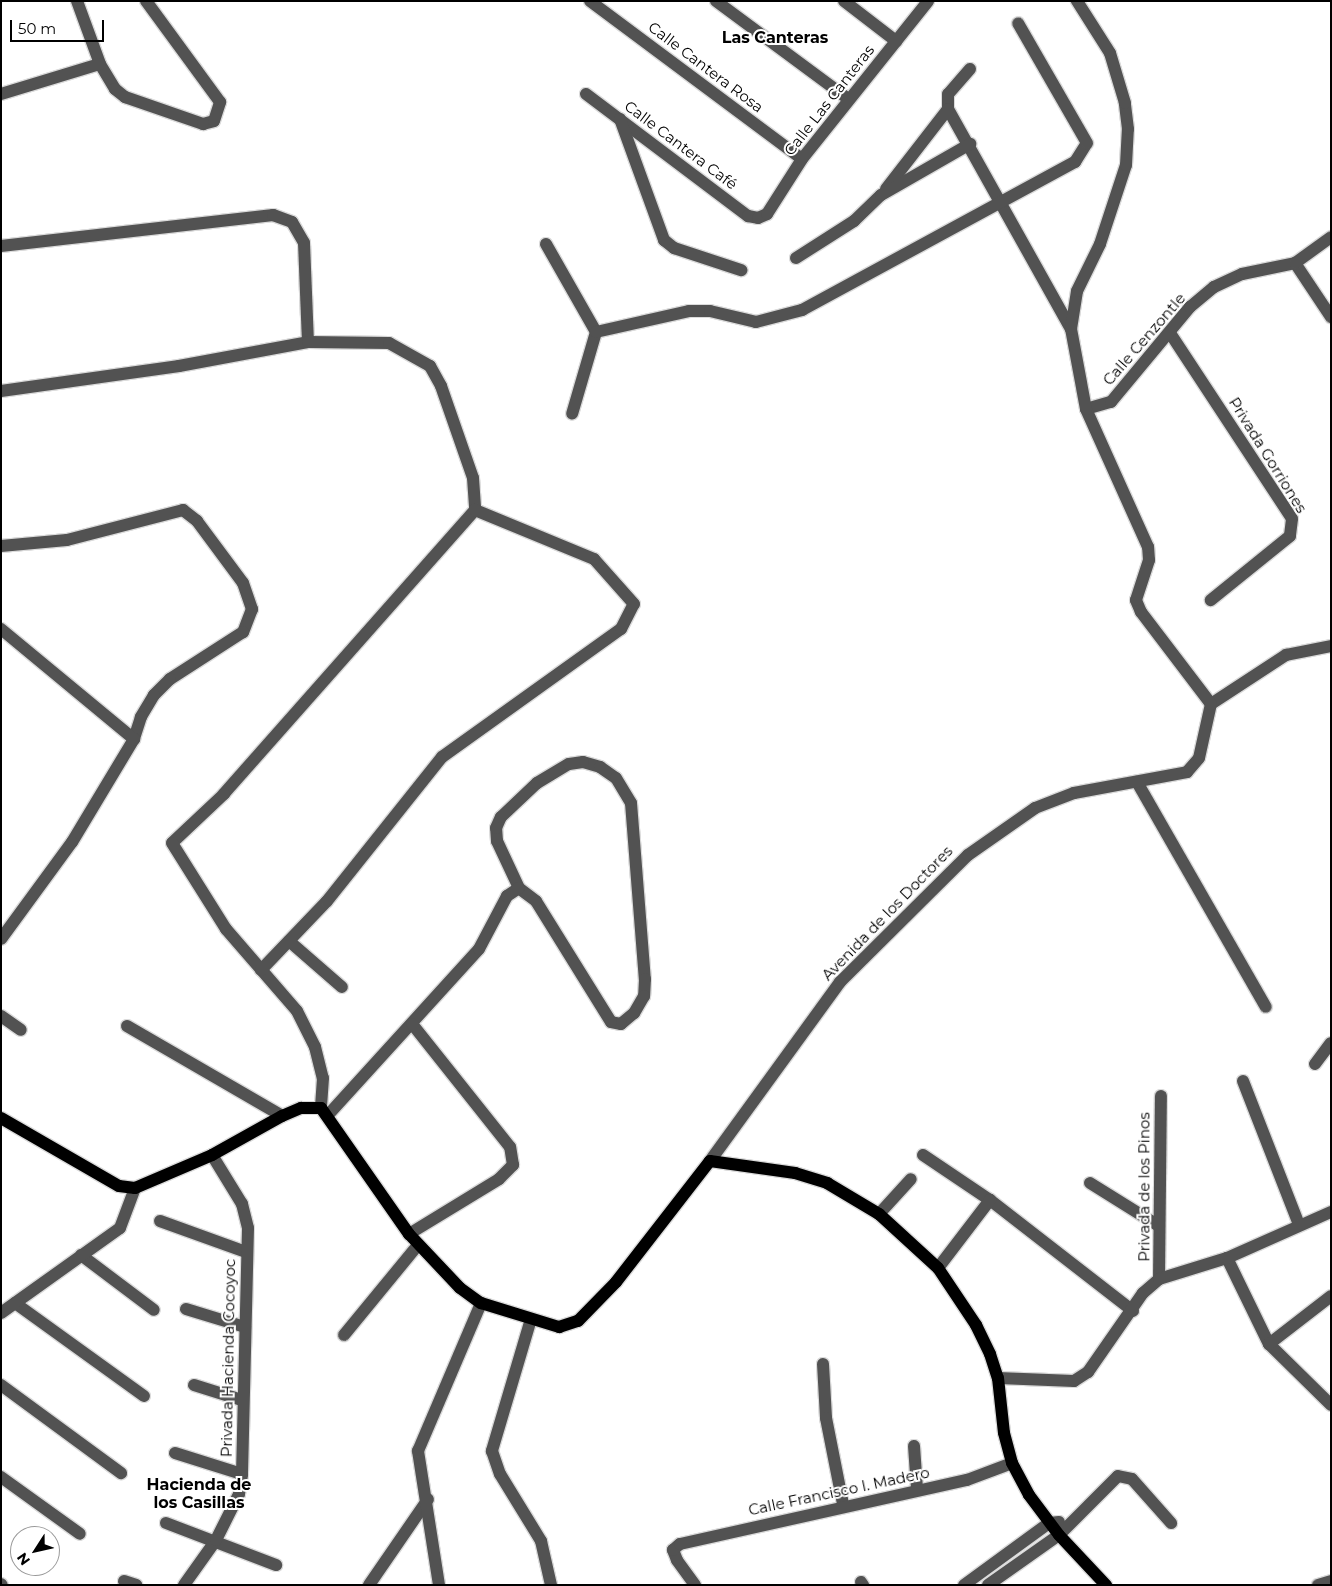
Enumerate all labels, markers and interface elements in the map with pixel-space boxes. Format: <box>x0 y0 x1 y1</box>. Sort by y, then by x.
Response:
scale bar <box>12 10 106 42</box>
street label: Calle Cantera Rosa <box>645 18 767 116</box>
text: 50 m <box>18 19 56 38</box>
district label: Las Canteras <box>722 28 828 48</box>
street label: Calle Las Canteras <box>780 41 878 159</box>
street label: Calle Cantera Café <box>621 97 741 193</box>
street label: Calle Cenzontle <box>1099 289 1189 389</box>
street label: Privada Gorriones <box>1225 394 1311 516</box>
street label: Avenida de los Doctores <box>818 842 956 984</box>
street label: Privada de los Pinos <box>1135 1112 1153 1262</box>
street label: Privada Hacienda Cocoyoc <box>217 1259 239 1457</box>
street label: Calle Francisco I. Madero <box>747 1463 931 1519</box>
district label: Hacienda de los Casillas <box>147 1475 251 1513</box>
north arrow <box>10 1526 60 1576</box>
text: N <box>13 1549 34 1569</box>

